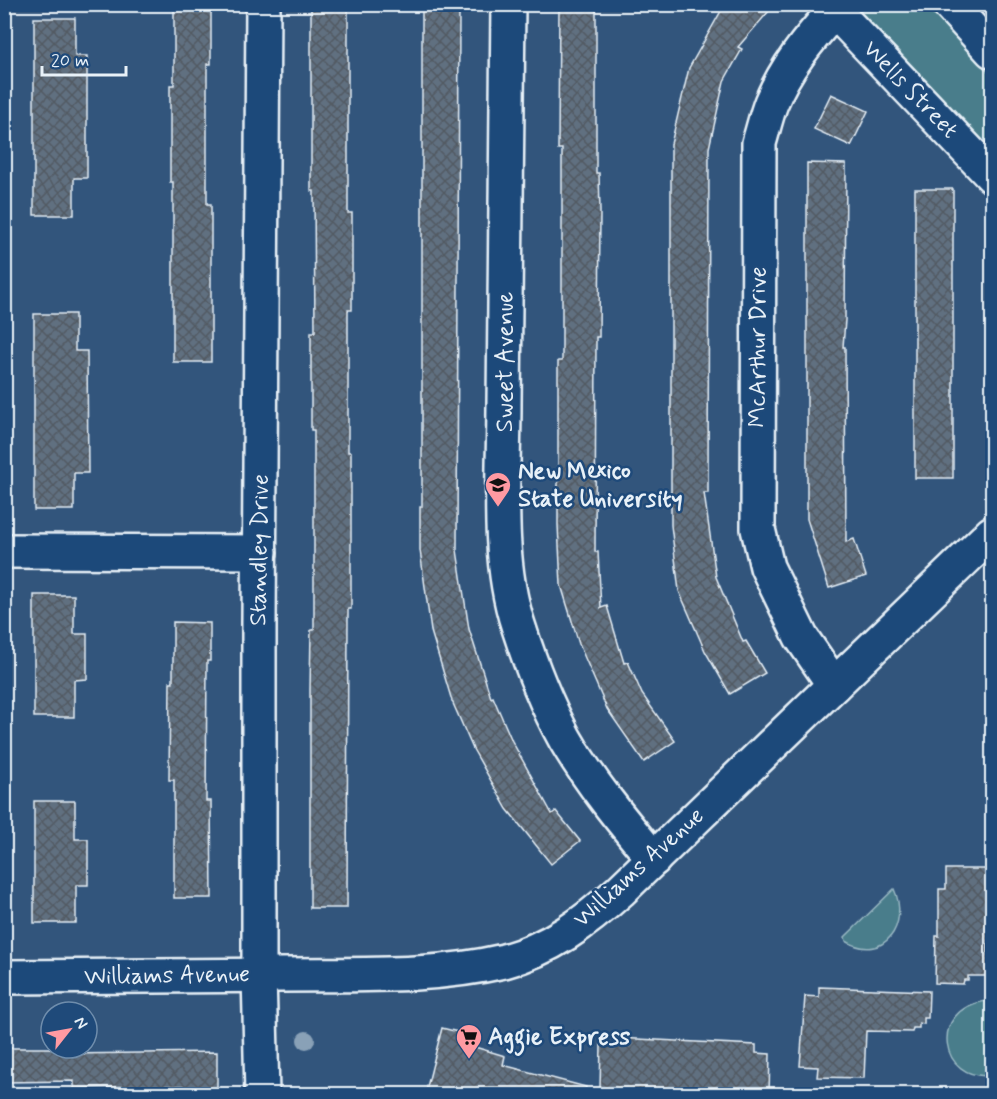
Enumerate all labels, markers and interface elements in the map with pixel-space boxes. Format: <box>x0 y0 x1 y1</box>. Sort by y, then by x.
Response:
street label: Wells Street <box>855 34 965 146</box>
scale bar <box>42 39 126 77</box>
text: 20 m <box>51 49 89 73</box>
street label: McArthur Drive <box>743 266 774 428</box>
street label: Sweet Avenue <box>490 292 521 432</box>
place label: New Mexico State University <box>518 456 683 515</box>
school or university icon: New Mexico State University <box>483 470 513 508</box>
street label: Standley Drive <box>243 474 277 626</box>
street label: Williams Avenue <box>567 801 711 935</box>
street label: Williams Avenue <box>84 959 250 993</box>
north arrow <box>39 1000 99 1060</box>
text: N <box>69 1013 92 1033</box>
supermarket icon: Aggie Express <box>454 1022 484 1060</box>
place label: Aggie Express <box>488 1022 631 1056</box>

